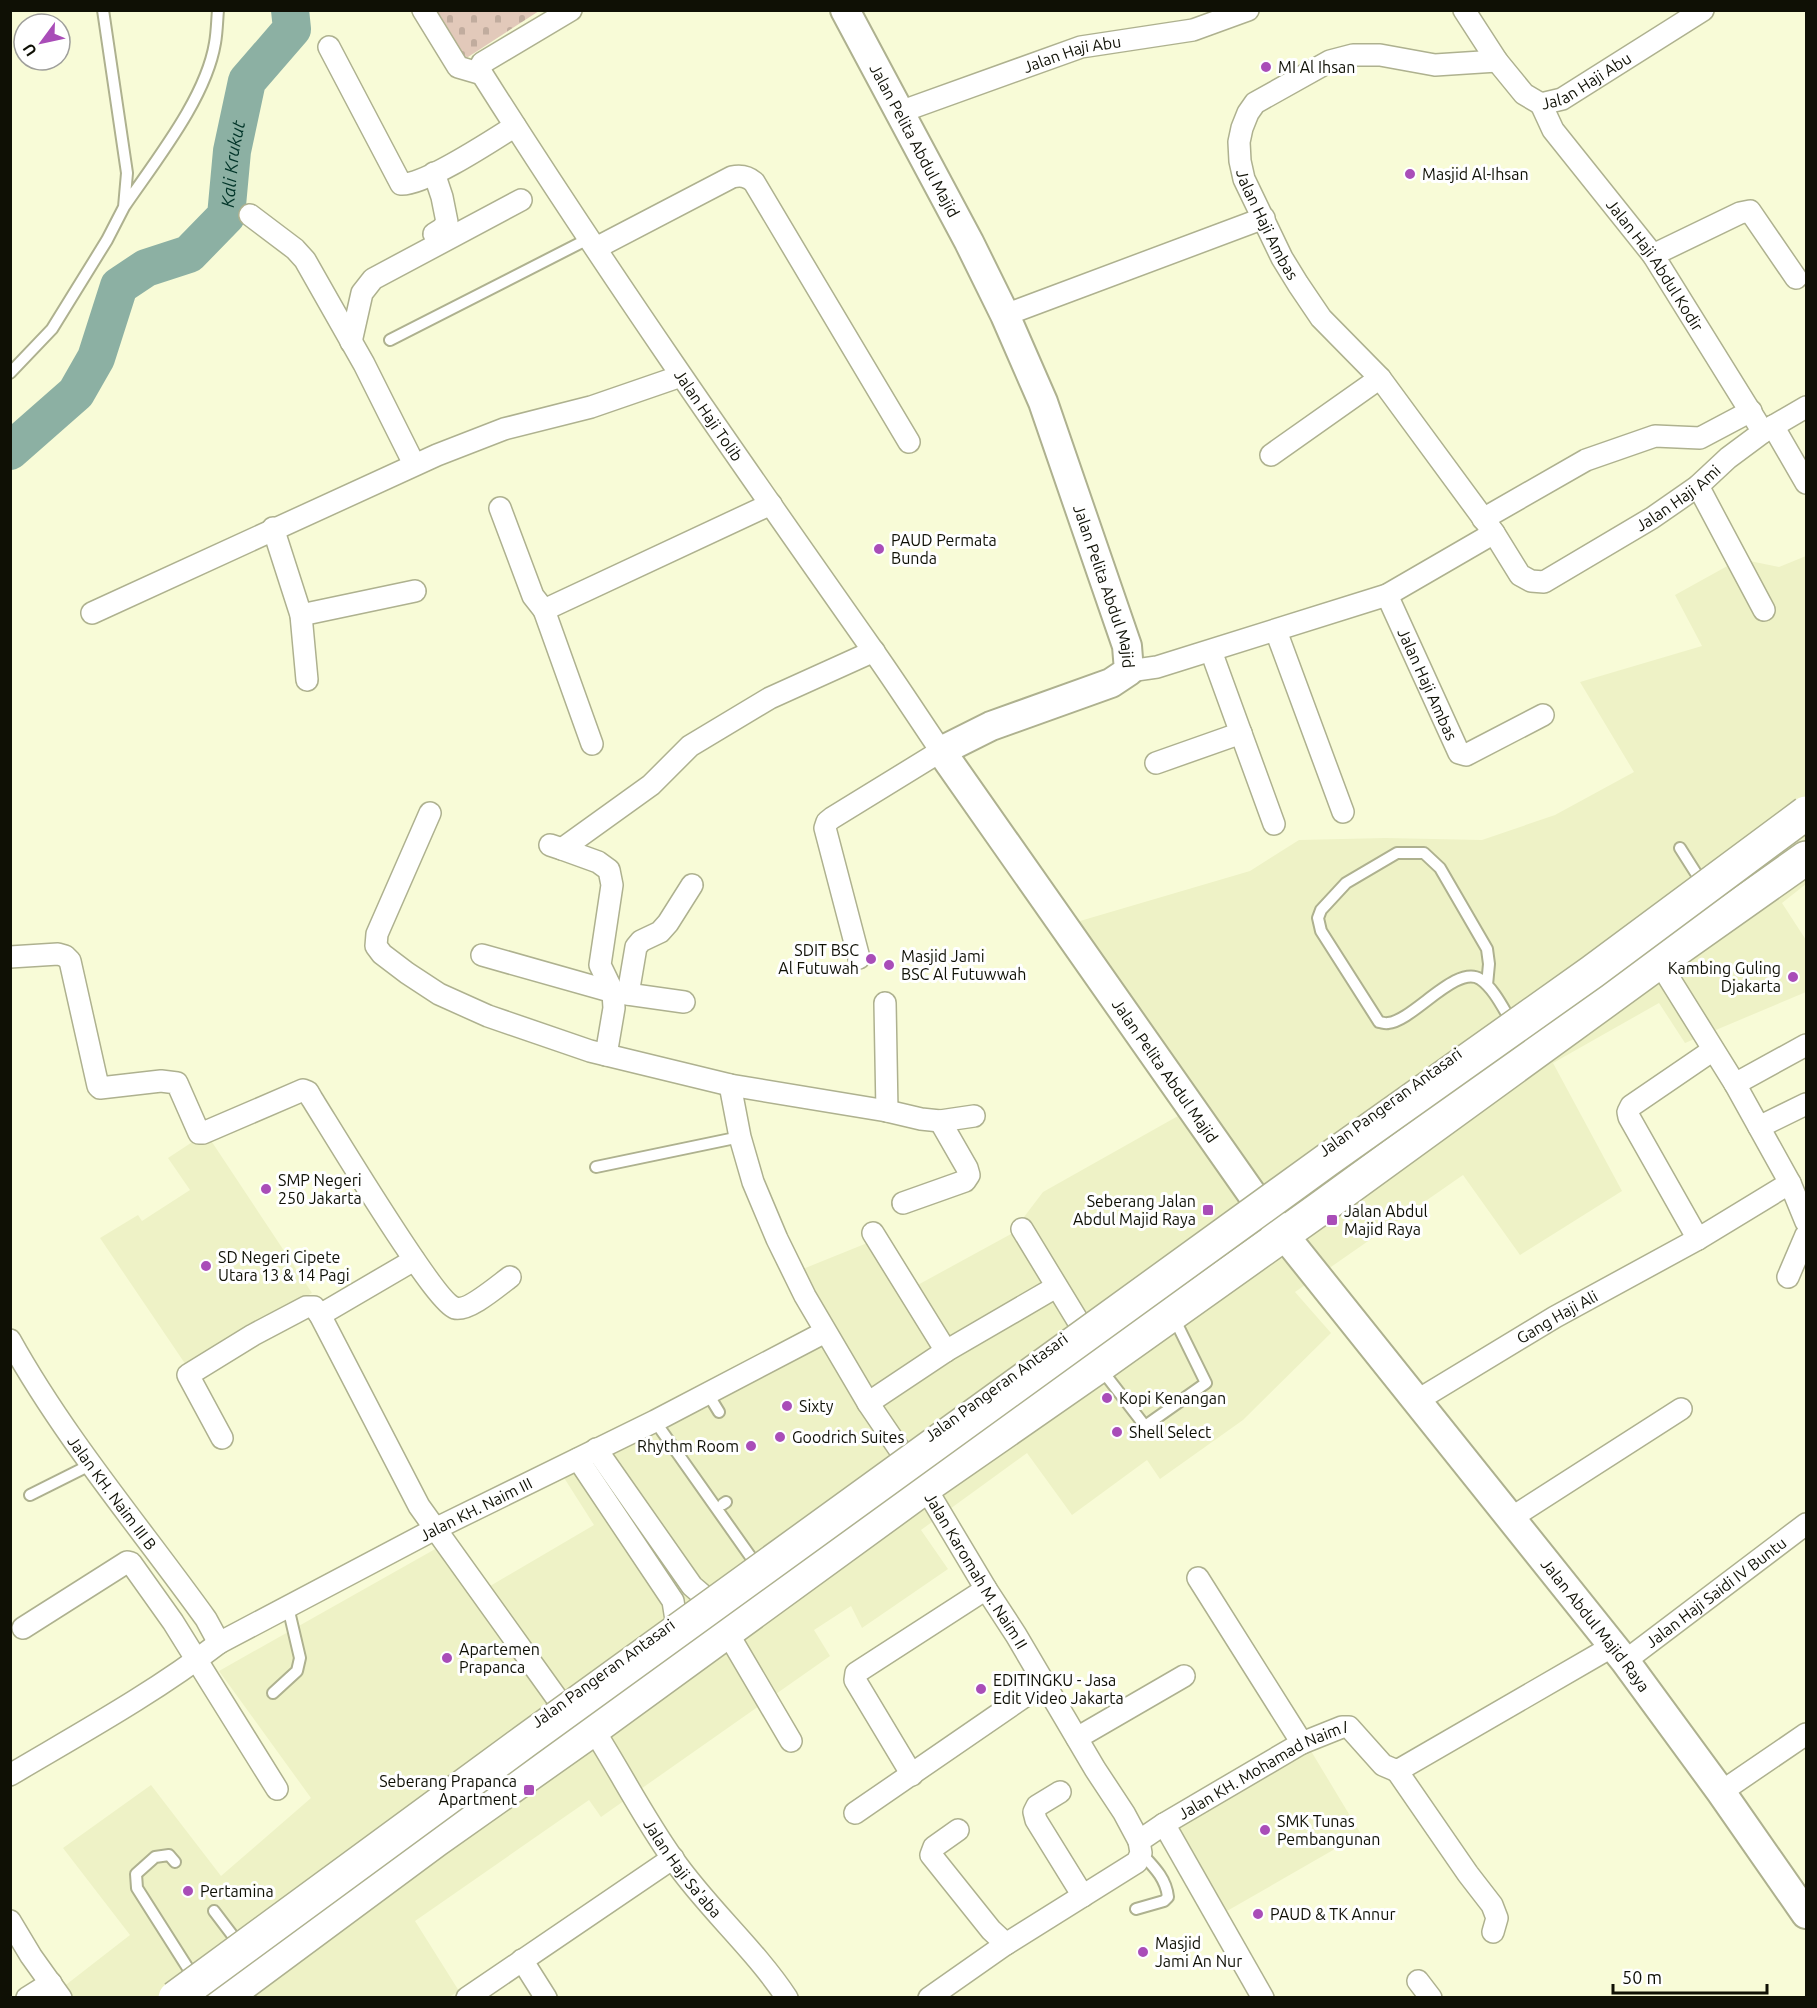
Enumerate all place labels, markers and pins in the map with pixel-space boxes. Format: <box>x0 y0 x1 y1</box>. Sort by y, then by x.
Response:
place label: MI Al Ihsan <box>1278 58 1355 76</box>
marker: MI Al Ihsan <box>1259 60 1273 74</box>
place label: Masjid Al-Ihsan <box>1422 165 1529 183</box>
marker: Masjid Al-Ihsan <box>1403 167 1417 181</box>
place label: PAUD Permata Bunda <box>891 531 997 567</box>
marker: PAUD Permata Bunda <box>872 542 886 556</box>
place label: SDIT BSC Al Futuwah <box>778 941 859 977</box>
place label: Masjid Jami BSC Al Futuwwah <box>901 947 1026 983</box>
marker: SDIT BSC Al Futuwah <box>864 952 878 966</box>
marker: Masjid Jami BSC Al Futuwwah <box>882 958 896 972</box>
place label: Kambing Guling Djakarta <box>1668 959 1781 995</box>
marker: Kambing Guling Djakarta <box>1786 970 1800 984</box>
place label: SMP Negeri 250 Jakarta <box>278 1171 362 1207</box>
marker: SMP Negeri 250 Jakarta <box>259 1182 273 1196</box>
place label: Seberang Jalan Abdul Majid Raya <box>1073 1192 1196 1228</box>
place label: Jalan Abdul Majid Raya <box>1344 1202 1428 1238</box>
marker: Seberang Jalan Abdul Majid Raya <box>1201 1203 1215 1217</box>
marker: Jalan Abdul Majid Raya <box>1325 1213 1339 1227</box>
place label: SD Negeri Cipete Utara 13 & 14 Pagi <box>218 1248 350 1284</box>
marker: SD Negeri Cipete Utara 13 & 14 Pagi <box>199 1259 213 1273</box>
place label: Kopi Kenangan <box>1119 1389 1226 1407</box>
marker: Kopi Kenangan <box>1100 1391 1114 1405</box>
place label: Sixty <box>799 1397 834 1415</box>
marker: Sixty <box>780 1399 794 1413</box>
place label: Shell Select <box>1129 1423 1212 1441</box>
marker: Shell Select <box>1110 1425 1124 1439</box>
place label: Goodrich Suites <box>792 1428 904 1446</box>
marker: Goodrich Suites <box>773 1430 787 1444</box>
place label: Rhythm Room <box>637 1437 739 1455</box>
marker: Rhythm Room <box>744 1439 758 1453</box>
place label: Apartemen Prapanca <box>459 1640 540 1676</box>
marker: Apartemen Prapanca <box>440 1651 454 1665</box>
place label: EDITINGKU - Jasa Edit Video Jakarta <box>993 1671 1124 1707</box>
marker: EDITINGKU - Jasa Edit Video Jakarta <box>974 1682 988 1696</box>
place label: Seberang Prapanca Apartment <box>379 1772 518 1808</box>
marker: Seberang Prapanca Apartment <box>522 1783 536 1797</box>
place label: SMK Tunas Pembangunan <box>1277 1812 1380 1848</box>
marker: SMK Tunas Pembangunan <box>1258 1823 1272 1837</box>
place label: Pertamina <box>200 1882 274 1900</box>
marker: Pertamina <box>181 1884 195 1898</box>
place label: PAUD & TK Annur <box>1270 1905 1395 1923</box>
marker: PAUD & TK Annur <box>1251 1907 1265 1921</box>
place label: Masjid Jami An Nur <box>1155 1934 1242 1970</box>
marker: Masjid Jami An Nur <box>1136 1945 1150 1959</box>

